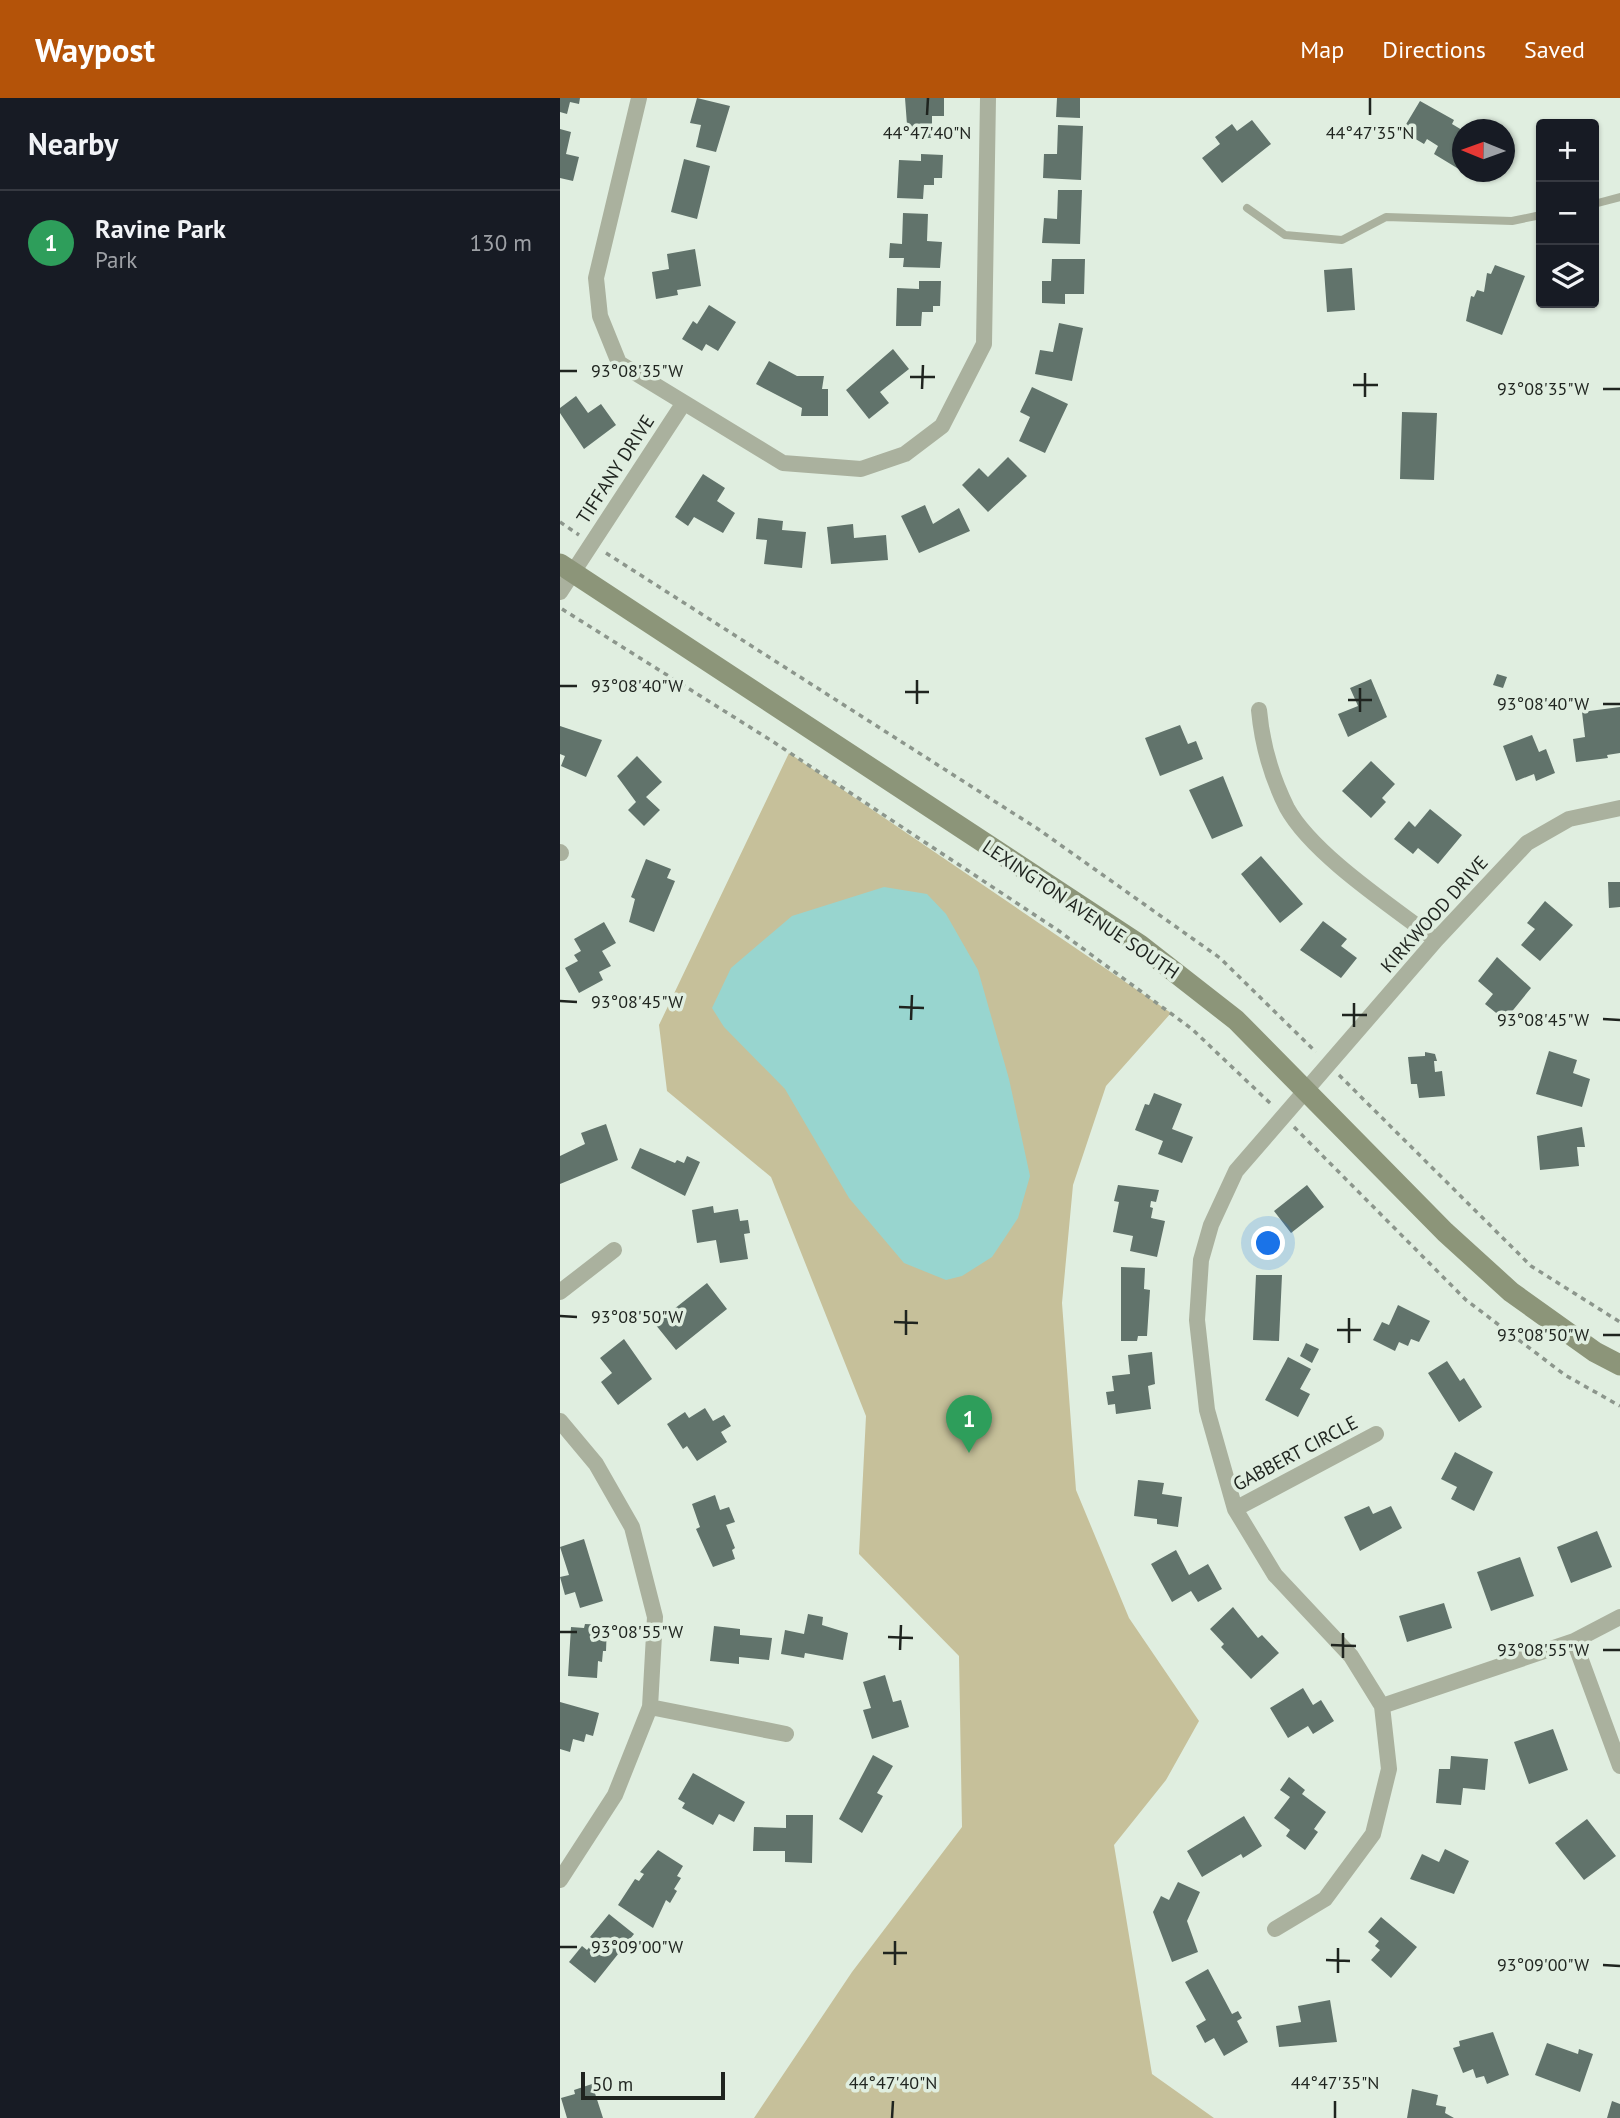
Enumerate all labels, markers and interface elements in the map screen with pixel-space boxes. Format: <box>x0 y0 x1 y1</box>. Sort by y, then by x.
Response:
text: Waypost <box>35 28 155 71</box>
text: Map <box>1300 34 1344 65</box>
text: Directions <box>1382 34 1486 65</box>
text: Saved <box>1524 34 1585 65</box>
north arrow <box>1452 119 1515 182</box>
map controls <box>1536 119 1599 308</box>
button: + <box>1536 119 1599 182</box>
text: 44°47'40"N <box>883 121 971 144</box>
text: 44°47'35"N <box>1326 121 1414 144</box>
text: Nearby <box>28 124 118 163</box>
button: − <box>1536 182 1599 245</box>
text: Ravine Park <box>95 212 226 245</box>
text: 1 <box>44 228 58 257</box>
text: 130 m <box>470 228 532 257</box>
text: Park <box>95 245 137 274</box>
button: layers <box>1536 245 1599 308</box>
text: 93°08'35"W <box>591 359 683 382</box>
text: 93°08'35"W <box>1497 377 1589 400</box>
street label: TIFFANY DRIVE <box>571 410 659 528</box>
text: 93°08'40"W <box>591 674 683 697</box>
text: 93°08'40"W <box>1497 692 1589 715</box>
street label: LEXINGTON AVENUE SOUTH <box>978 834 1184 984</box>
street label: KIRKWOOD DRIVE <box>1375 851 1493 977</box>
text: 93°08'45"W <box>591 990 683 1013</box>
text: 93°08'45"W <box>1497 1008 1589 1031</box>
your location <box>1251 1226 1285 1260</box>
text: 93°08'50"W <box>591 1305 683 1328</box>
text: 93°08'50"W <box>1497 1323 1589 1346</box>
pin: 1 <box>946 1395 992 1453</box>
street label: GABBERT CIRCLE <box>1229 1410 1361 1496</box>
text: 93°08'55"W <box>591 1620 683 1643</box>
text: 93°08'55"W <box>1497 1638 1589 1661</box>
text: 93°09'00"W <box>591 1935 683 1958</box>
text: 93°09'00"W <box>1497 1953 1589 1976</box>
scale bar <box>581 2069 724 2101</box>
text: 44°47'40"N <box>849 2071 937 2094</box>
text: 44°47'35"N <box>1291 2071 1379 2094</box>
text: 50 m <box>592 2072 633 2096</box>

